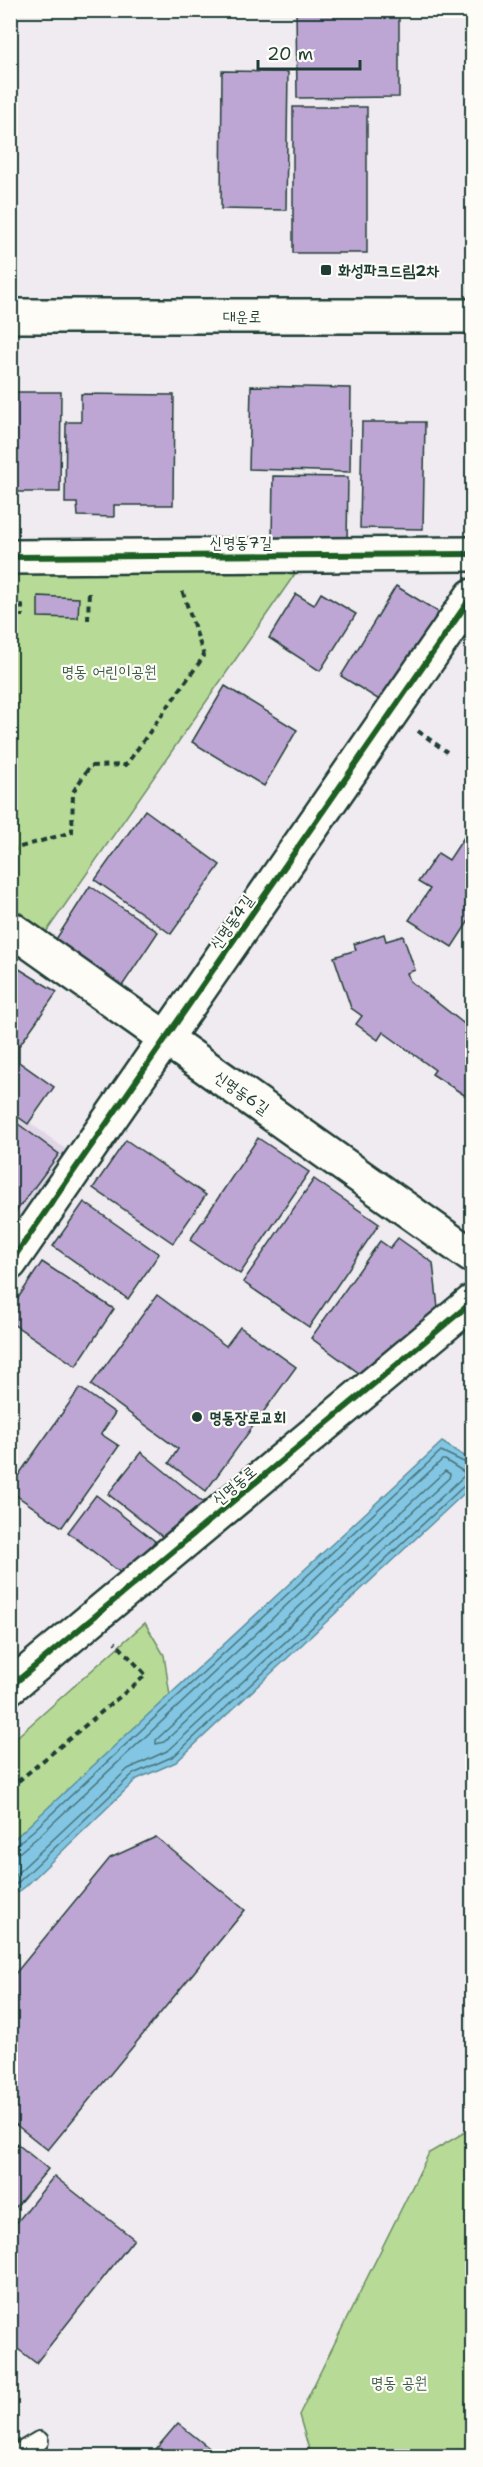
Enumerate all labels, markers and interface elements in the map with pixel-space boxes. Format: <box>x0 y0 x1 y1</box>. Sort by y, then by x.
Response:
scale bar <box>258 33 360 71</box>
text: 20 m <box>267 42 313 66</box>
place label: 화성파크드림2차 <box>338 260 439 281</box>
marker: 화성파크드림2차 <box>319 263 333 277</box>
street label: 대운로 <box>223 306 261 327</box>
street label: 신명동7길 <box>210 532 272 553</box>
park label: 명동 어린이공원 <box>61 661 157 682</box>
street label: 신명동4길 <box>205 890 258 954</box>
street label: 신명동6길 <box>210 1066 274 1119</box>
place label: 명동장로교회 <box>209 1407 286 1428</box>
marker: 명동장로교회 <box>190 1410 204 1424</box>
street label: 신명동로 <box>208 1461 261 1510</box>
park label: 명동 공원 <box>371 2372 427 2393</box>

